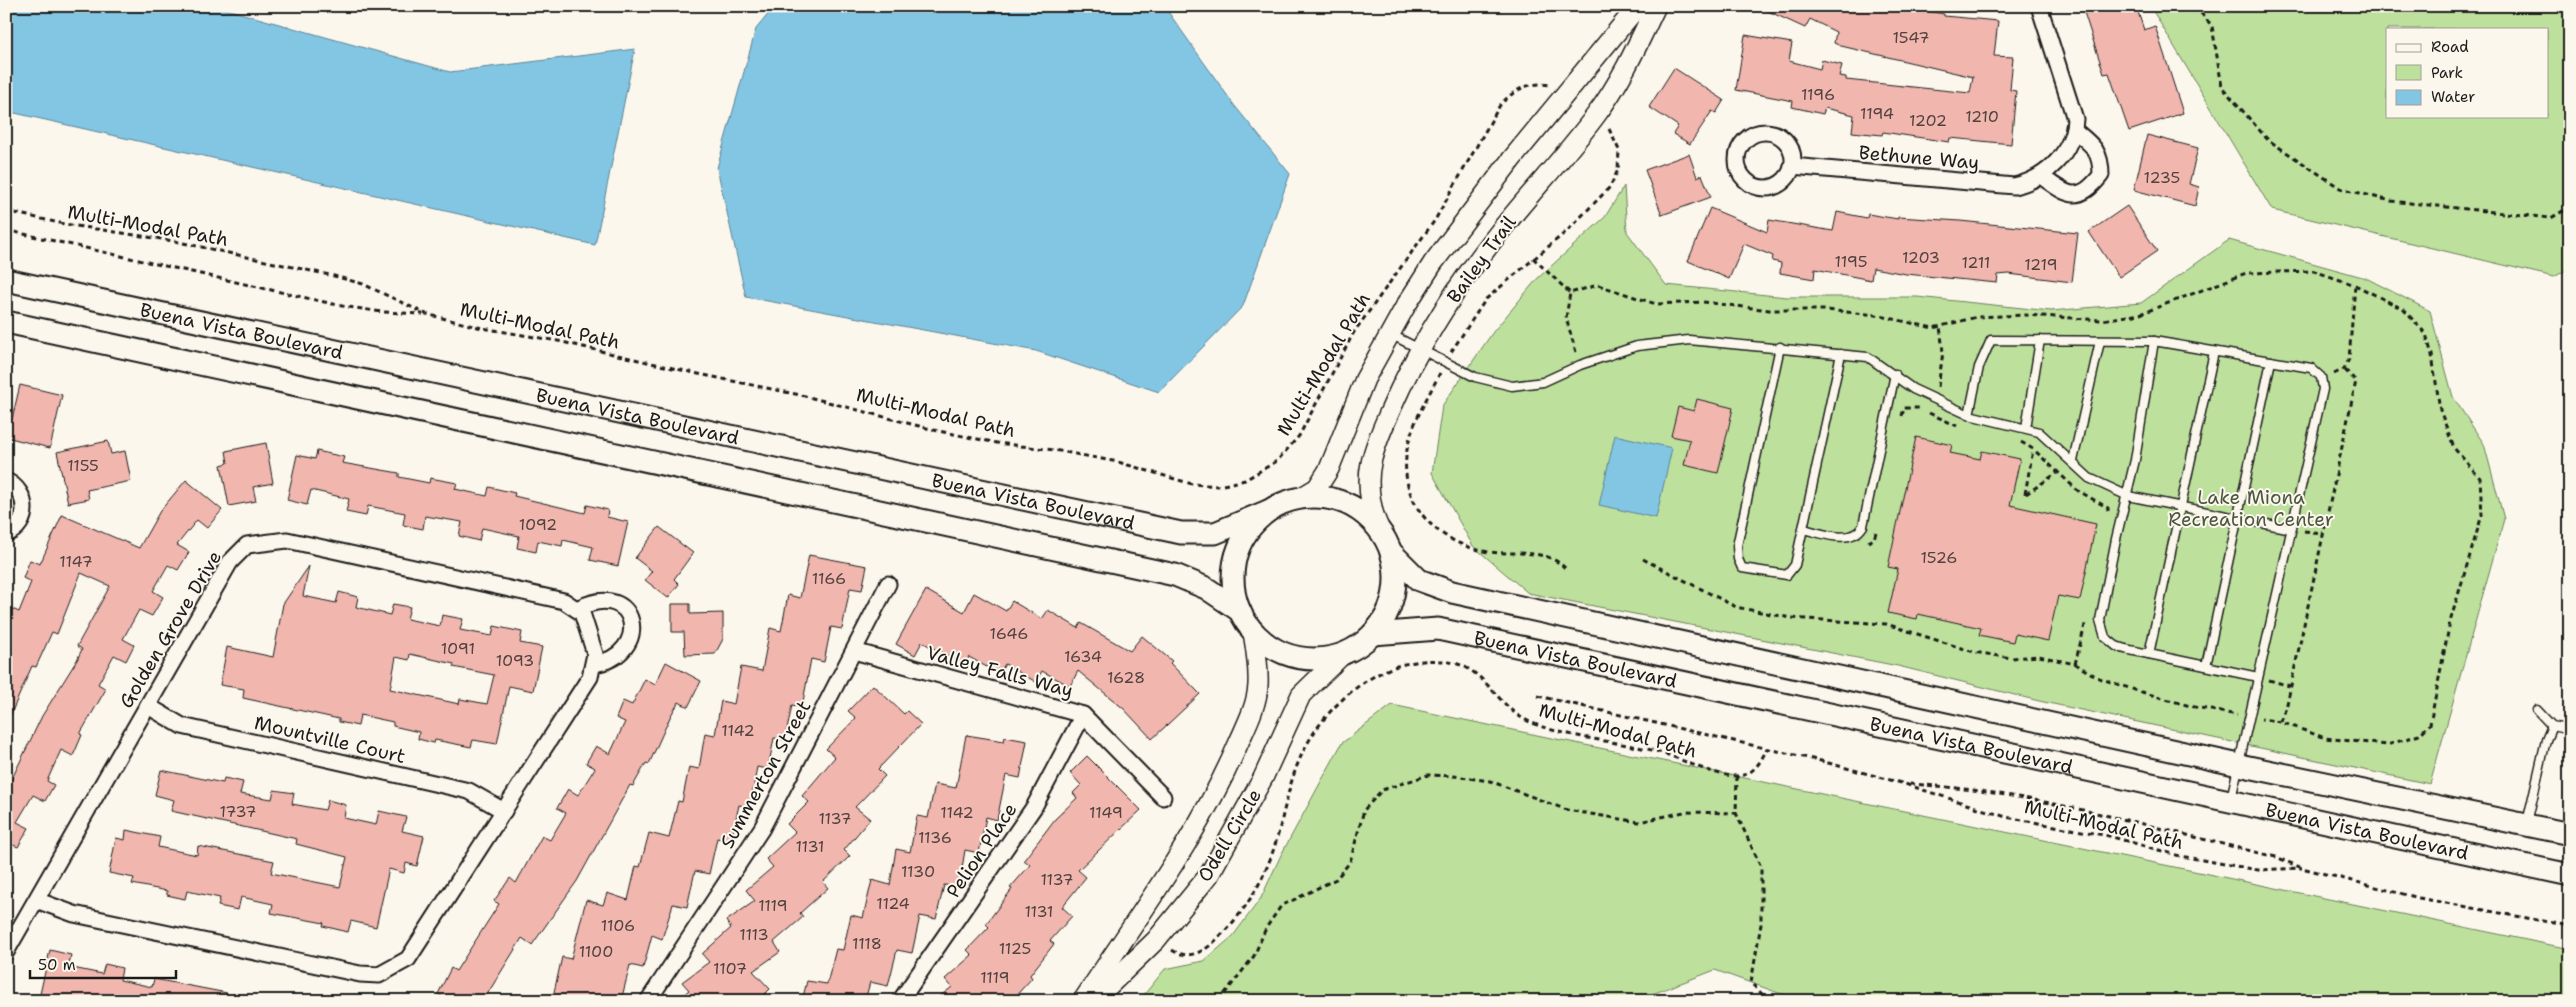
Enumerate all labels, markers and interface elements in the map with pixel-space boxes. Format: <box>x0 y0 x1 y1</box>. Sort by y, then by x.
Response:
house number: 1547 <box>1892 27 1930 48</box>
legend <box>2386 28 2548 118</box>
text: Road <box>2431 37 2469 57</box>
text: Park <box>2431 63 2463 83</box>
house number: 1196 <box>1801 84 1835 105</box>
text: Water <box>2431 87 2475 107</box>
house number: 1194 <box>1860 103 1894 124</box>
house number: 1210 <box>1965 106 1999 127</box>
house number: 1202 <box>1909 110 1947 131</box>
street label: Bethune Way <box>1858 140 1980 175</box>
house number: 1235 <box>2144 167 2180 188</box>
street label: Multi-Modal Path <box>66 199 230 252</box>
street label: Bailey Trail <box>1441 210 1522 308</box>
house number: 1203 <box>1902 247 1940 268</box>
house number: 1195 <box>1835 251 1867 272</box>
house number: 1211 <box>1961 252 1991 273</box>
house number: 1219 <box>2024 254 2058 275</box>
street label: Multi-Modal Path <box>1271 288 1376 440</box>
street label: Multi-Modal Path <box>458 296 622 355</box>
street label: Buena Vista Boulevard <box>138 297 345 365</box>
street label: Buena Vista Boulevard <box>534 382 741 450</box>
street label: Multi-Modal Path <box>854 382 1018 443</box>
house number: 1155 <box>67 455 99 476</box>
street label: Buena Vista Boulevard <box>930 468 1137 536</box>
park label: Lake Miona Recreation Center <box>2168 485 2334 532</box>
house number: 1092 <box>519 514 557 535</box>
street label: Golden Grove Drive <box>114 546 227 713</box>
house number: 1526 <box>1920 547 1958 568</box>
house number: 1147 <box>59 551 93 572</box>
house number: 1166 <box>812 568 846 589</box>
house number: 1646 <box>990 623 1028 644</box>
street label: Buena Vista Boulevard <box>1472 625 1679 694</box>
house number: 1091 <box>441 638 475 659</box>
street label: Valley Falls Way <box>924 640 1076 703</box>
house number: 1634 <box>1064 646 1102 667</box>
house number: 1093 <box>496 650 534 671</box>
house number: 1628 <box>1107 667 1145 688</box>
street label: Summerton Street <box>714 696 816 853</box>
street label: Multi-Modal Path <box>1536 697 1700 764</box>
street label: Mountville Court <box>252 710 408 769</box>
street label: Buena Vista Boulevard <box>1868 711 2075 780</box>
house number: 1142 <box>721 720 755 741</box>
street label: Odell Circle <box>1192 784 1267 886</box>
street label: Multi-Modal Path <box>2022 794 2186 855</box>
street label: Buena Vista Boulevard <box>2263 797 2471 866</box>
street label: Pelion Place <box>940 798 1022 903</box>
house number: 1737 <box>220 801 256 822</box>
house number: 1142 <box>940 802 974 823</box>
house number: 1149 <box>1089 802 1123 823</box>
house number: 1137 <box>818 808 852 829</box>
house number: 1136 <box>918 827 952 848</box>
house number: 1131 <box>795 836 825 857</box>
house number: 1130 <box>901 861 935 882</box>
house number: 1137 <box>1040 869 1074 890</box>
house number: 1124 <box>876 893 910 914</box>
house number: 1119 <box>758 895 788 916</box>
house number: 1131 <box>1024 901 1054 922</box>
house number: 1106 <box>601 915 635 936</box>
house number: 1113 <box>739 924 769 945</box>
house number: 1118 <box>852 933 882 954</box>
house number: 1125 <box>999 938 1031 959</box>
house number: 1100 <box>579 941 613 962</box>
scale bar <box>30 947 176 979</box>
text: 50 m <box>38 955 76 975</box>
house number: 1107 <box>713 958 747 979</box>
house number: 1119 <box>980 967 1010 988</box>

